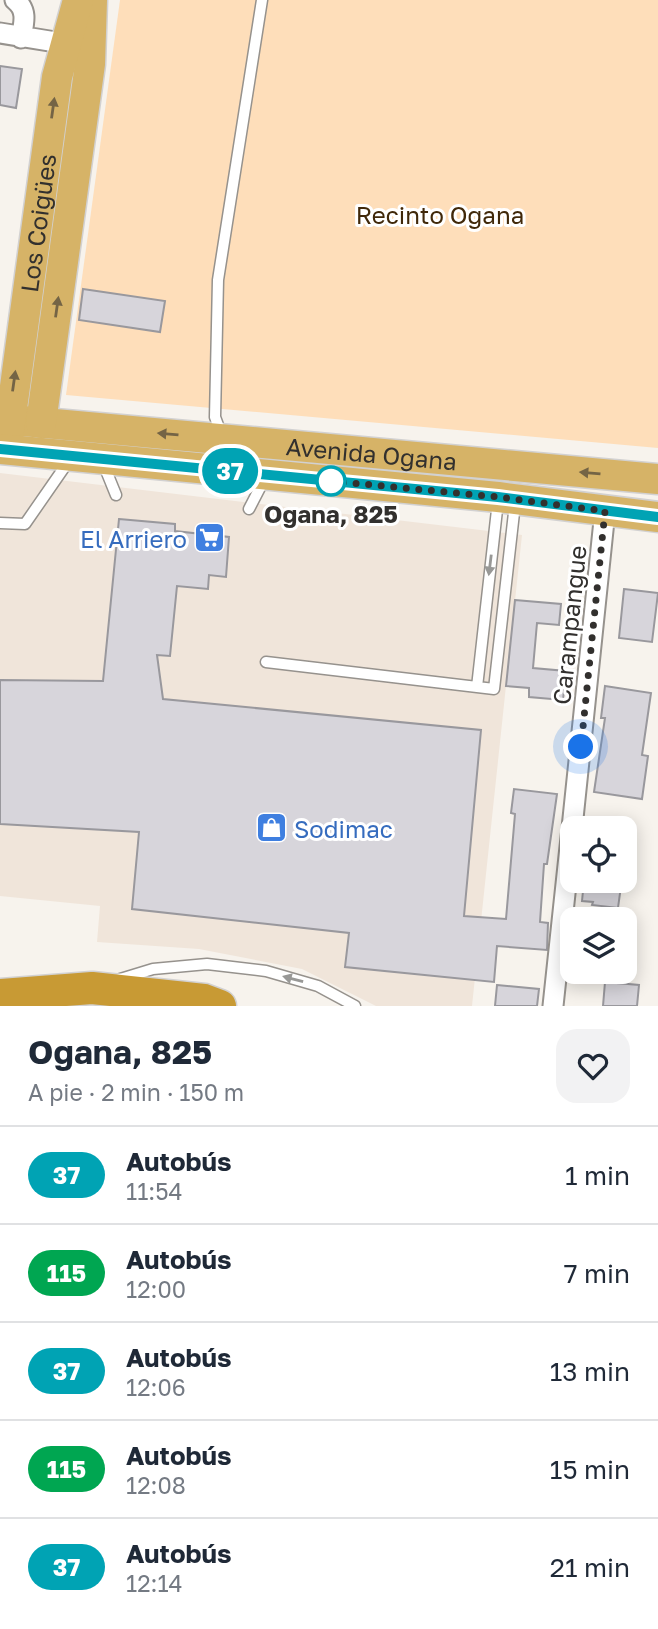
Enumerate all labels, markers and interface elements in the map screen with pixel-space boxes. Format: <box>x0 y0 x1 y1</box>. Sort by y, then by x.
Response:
one-way arrow <box>48 96 59 118</box>
street label: Los Coigües <box>13 152 61 294</box>
park label: Recinto Ogana <box>356 200 524 229</box>
one-way arrow <box>52 296 63 318</box>
one-way arrow <box>9 370 20 392</box>
one-way arrow <box>157 428 179 439</box>
street label: Avenida Ogana <box>285 431 458 475</box>
line badge: 37 <box>198 448 262 494</box>
text: 37 <box>216 456 244 485</box>
marker: Ogana, 825 <box>316 466 346 496</box>
one-way arrow <box>579 467 601 478</box>
place label: Ogana, 825 <box>264 499 398 528</box>
supermarket icon: El Arriero <box>193 521 227 555</box>
place label: El Arriero <box>80 524 187 553</box>
street label: Carampangue <box>546 544 592 706</box>
one-way arrow <box>485 554 496 576</box>
your location <box>563 729 598 764</box>
shop icon: Sodimac <box>254 811 288 845</box>
place label: Sodimac <box>294 814 393 843</box>
map controls <box>560 816 637 984</box>
button: locate <box>560 816 637 893</box>
button: layers <box>560 907 637 984</box>
one-way arrow <box>282 973 304 984</box>
button: heart <box>556 1029 630 1103</box>
text: Ogana, 825 <box>28 1032 212 1071</box>
text: A pie · 2 min · 150 m <box>28 1078 244 1106</box>
text: Autobús <box>126 1146 232 1177</box>
text: 37 <box>53 1160 80 1189</box>
text: 1 min <box>565 1160 630 1191</box>
text: 11:54 <box>126 1177 183 1205</box>
text: Autobús <box>126 1244 232 1275</box>
text: 115 <box>47 1258 86 1287</box>
text: 7 min <box>564 1258 630 1289</box>
text: 12:00 <box>126 1275 186 1303</box>
text: Autobús <box>126 1342 232 1373</box>
text: 37 <box>53 1356 80 1385</box>
text: 13 min <box>550 1356 630 1387</box>
text: 12:06 <box>126 1373 186 1401</box>
text: Autobús <box>126 1440 232 1471</box>
text: 115 <box>47 1454 86 1483</box>
text: 15 min <box>550 1454 630 1485</box>
text: 12:08 <box>126 1471 186 1499</box>
text: Autobús <box>126 1538 232 1569</box>
text: 37 <box>53 1552 80 1581</box>
text: 21 min <box>550 1552 630 1583</box>
text: 12:14 <box>126 1569 183 1597</box>

